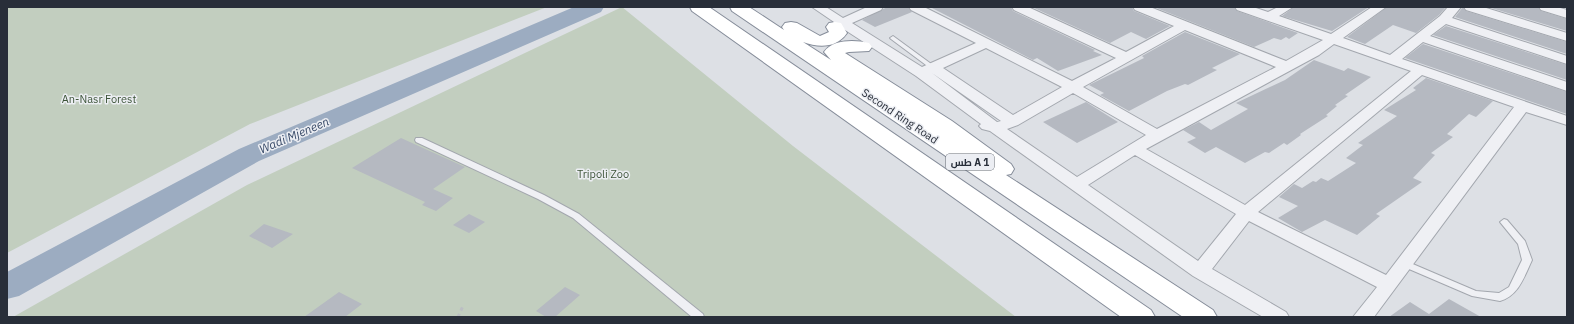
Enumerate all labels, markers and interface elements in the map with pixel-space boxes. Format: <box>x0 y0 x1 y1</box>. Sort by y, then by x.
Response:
street label: Second Ring Road <box>859 85 941 147</box>
park label: An-Nasr Forest <box>62 92 136 106</box>
water label: Wadi Mjeneen <box>257 113 331 156</box>
road number: طس A 1 <box>946 154 994 170</box>
park label: Tripoli Zoo <box>577 167 629 181</box>

